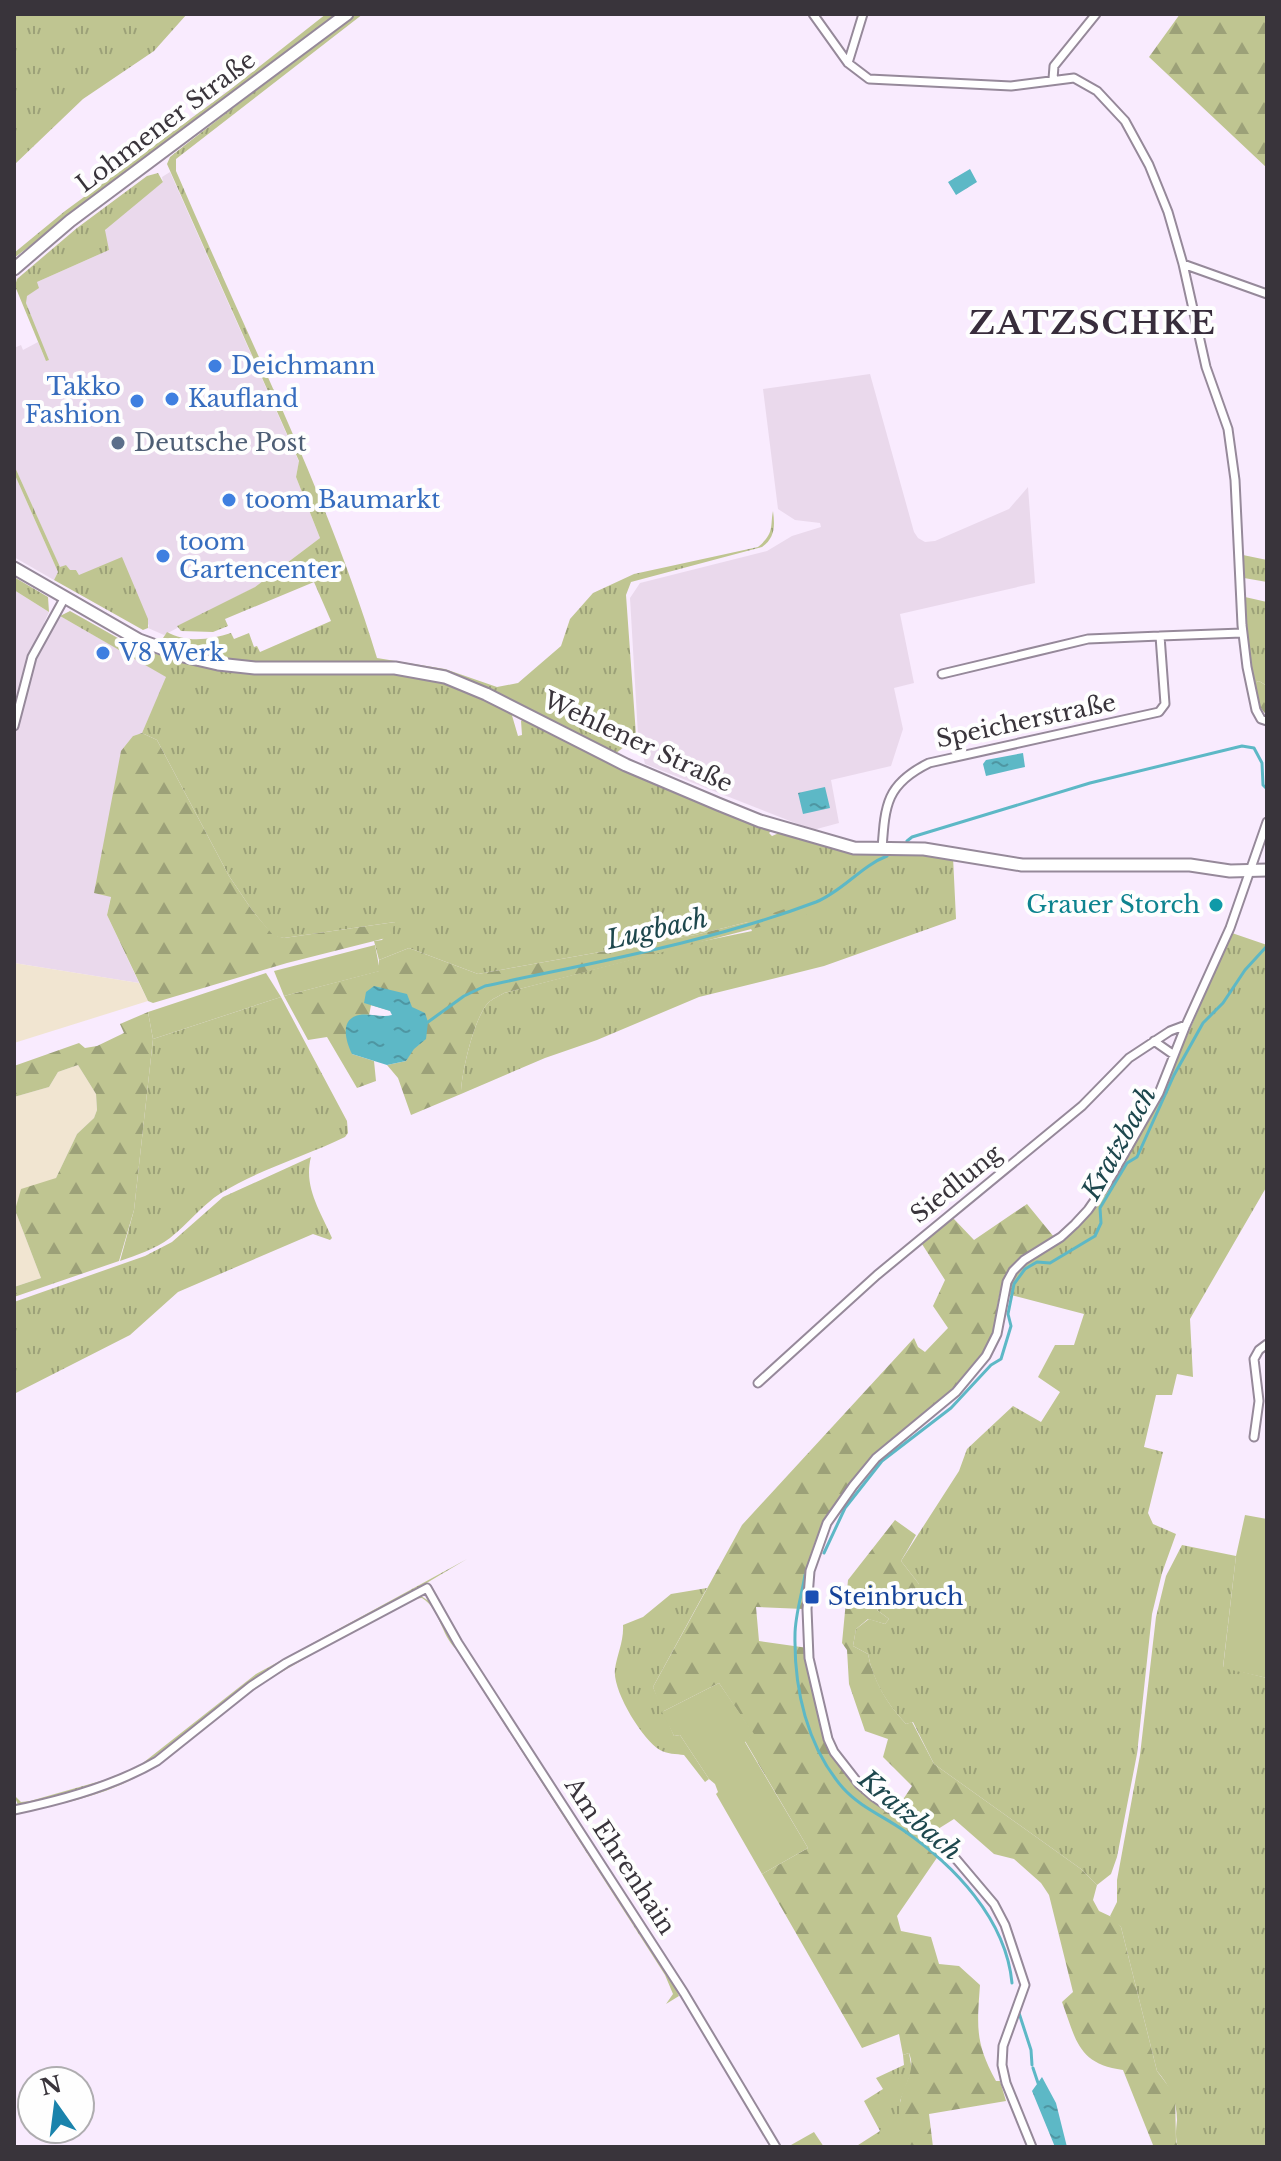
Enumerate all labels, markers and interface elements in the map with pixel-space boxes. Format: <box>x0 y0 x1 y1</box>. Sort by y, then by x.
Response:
street label: Lohmener Straße <box>71 45 261 198</box>
district label: ZATZSCHKE <box>969 303 1217 343</box>
place label: Deichmann <box>231 351 376 380</box>
marker: Deichmann <box>206 357 224 375</box>
place label: Takko Fashion <box>25 372 121 429</box>
place label: Kaufland <box>188 384 298 413</box>
marker: Kaufland <box>163 390 181 408</box>
marker: Takko Fashion <box>128 392 146 410</box>
place label: Deutsche Post <box>134 428 306 457</box>
marker: Deutsche Post <box>109 434 127 452</box>
place label: toom Baumarkt <box>245 485 440 514</box>
marker: toom Baumarkt <box>220 491 238 509</box>
place label: toom Gartencenter <box>179 527 342 584</box>
marker: toom Gartencenter <box>154 547 172 565</box>
place label: V8 Werk <box>118 638 225 667</box>
marker: V8 Werk <box>94 644 112 662</box>
street label: Wehlener Straße <box>538 685 737 798</box>
street label: Speicherstraße <box>933 687 1118 754</box>
place label: Grauer Storch <box>1026 890 1200 919</box>
marker: Grauer Storch <box>1207 896 1225 914</box>
water label: Lugbach <box>602 902 711 956</box>
water label: Kratzbach <box>1074 1081 1163 1206</box>
street label: Siedlung <box>904 1138 1007 1229</box>
place label: Steinbruch <box>828 1582 964 1611</box>
marker: Steinbruch <box>803 1588 821 1606</box>
water label: Kratzbach <box>851 1762 968 1867</box>
street label: Am Ehrenhain <box>558 1771 682 1940</box>
north arrow <box>16 2065 96 2145</box>
text: N <box>38 2070 65 2102</box>

